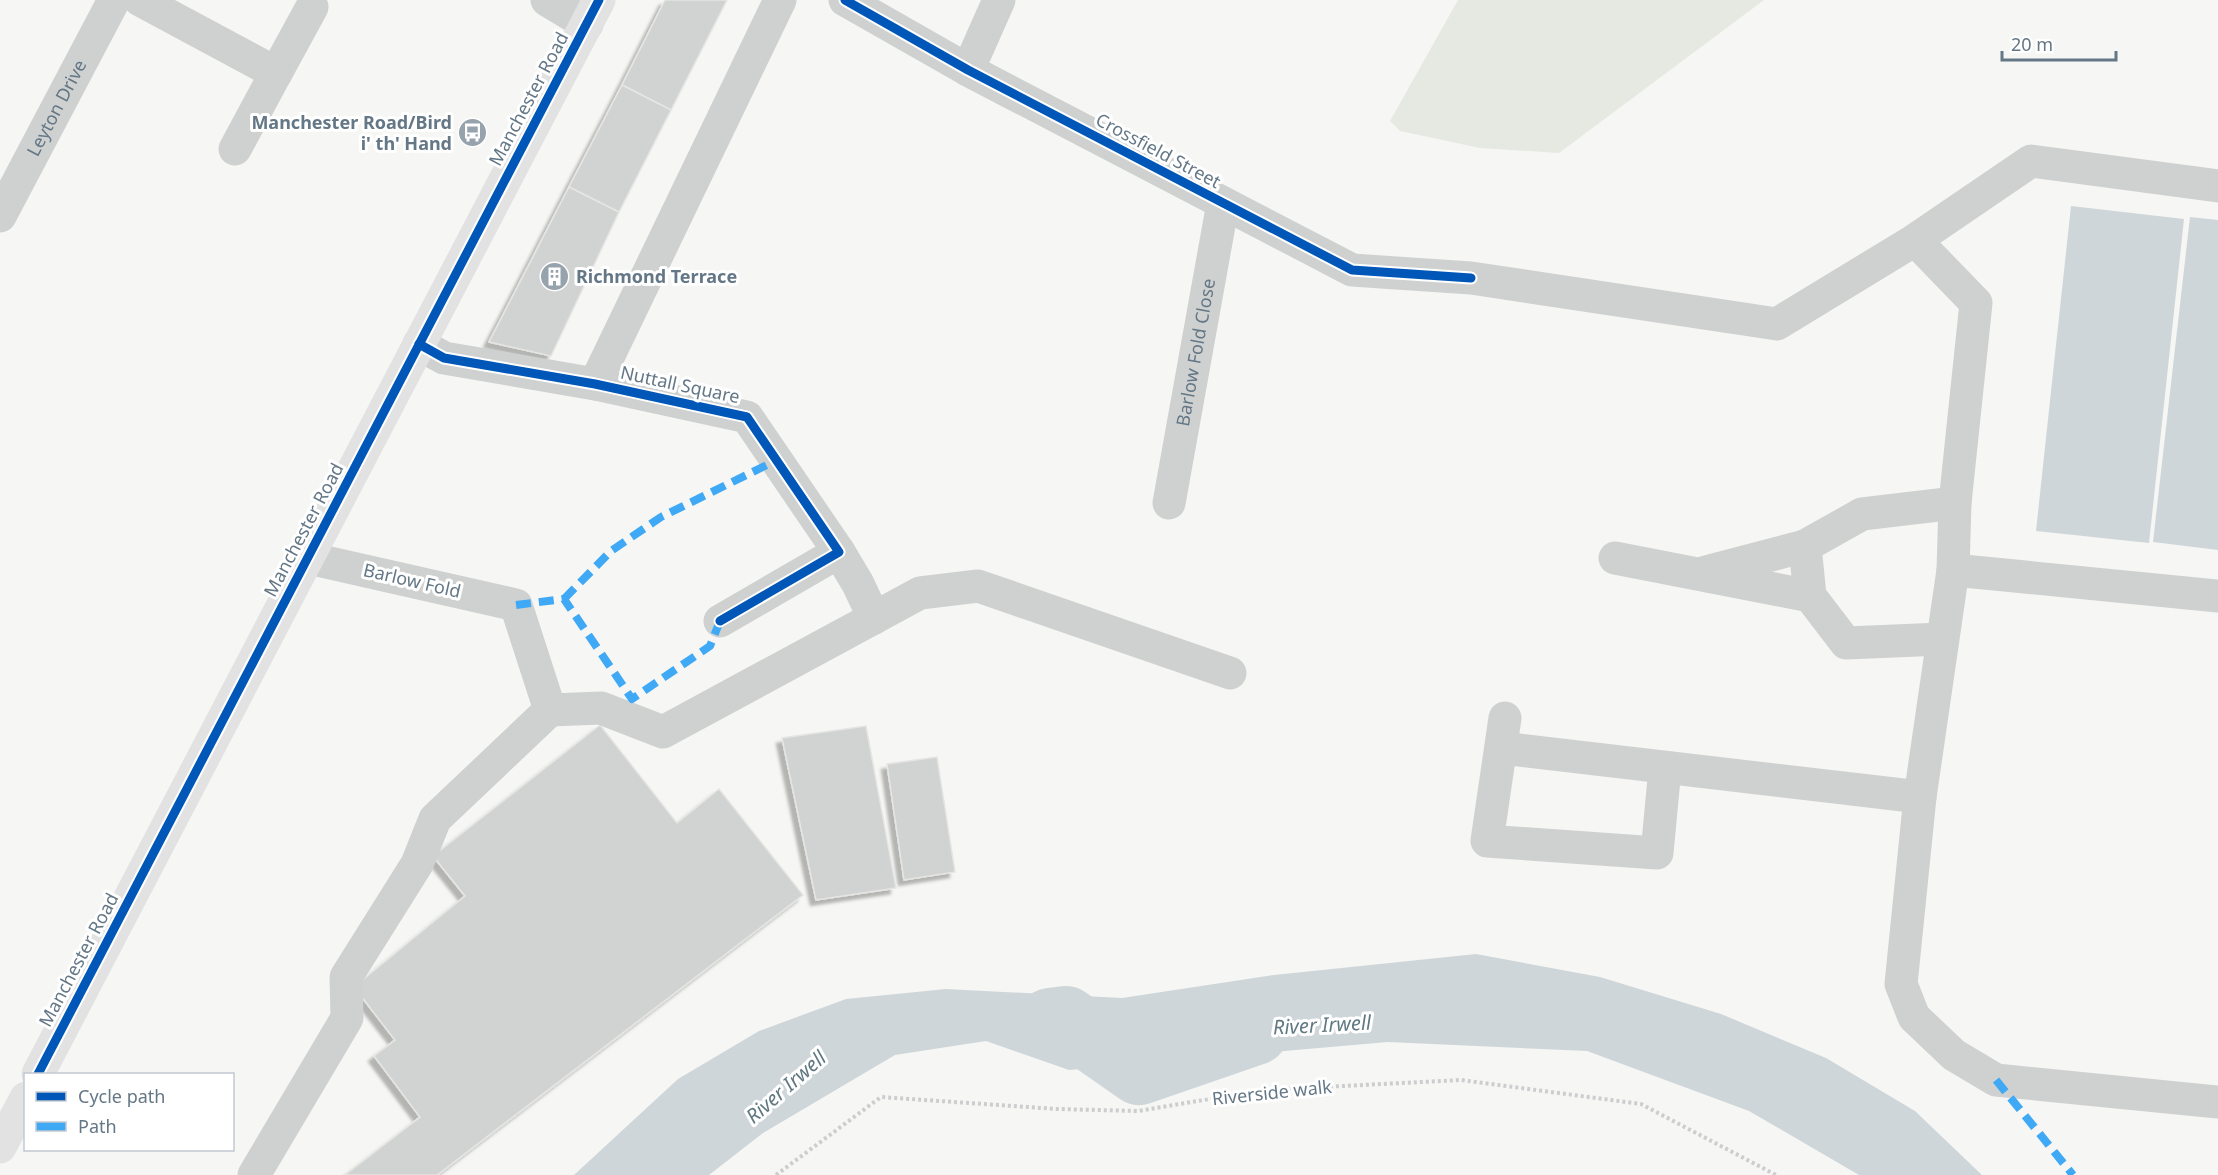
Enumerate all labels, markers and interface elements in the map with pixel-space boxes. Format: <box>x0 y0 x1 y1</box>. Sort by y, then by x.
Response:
scale bar <box>2002 24 2116 62</box>
street label: Manchester Road <box>483 28 573 170</box>
text: 20 m <box>2011 32 2053 56</box>
street label: Leyton Drive <box>21 55 91 160</box>
street label: Crossfield Street <box>1092 107 1226 193</box>
place label: Manchester Road/Bird i' th' Hand <box>251 110 452 155</box>
bus stop icon: Manchester Road/Bird i' th' Hand <box>457 117 489 149</box>
building icon: Richmond Terrace <box>539 261 571 293</box>
place label: Richmond Terrace <box>576 264 737 288</box>
street label: Barlow Fold Close <box>1170 276 1220 428</box>
street label: Nuttall Square <box>618 360 742 408</box>
street label: Manchester Road <box>258 459 348 601</box>
street label: Barlow Fold <box>361 557 463 603</box>
street label: Manchester Road <box>33 889 123 1031</box>
water label: River Irwell <box>1272 1008 1373 1041</box>
water label: River Irwell <box>740 1044 832 1129</box>
legend <box>24 1073 234 1151</box>
street label: Riverside walk <box>1211 1074 1333 1110</box>
text: Cycle path <box>78 1084 165 1108</box>
text: Path <box>78 1114 117 1138</box>

